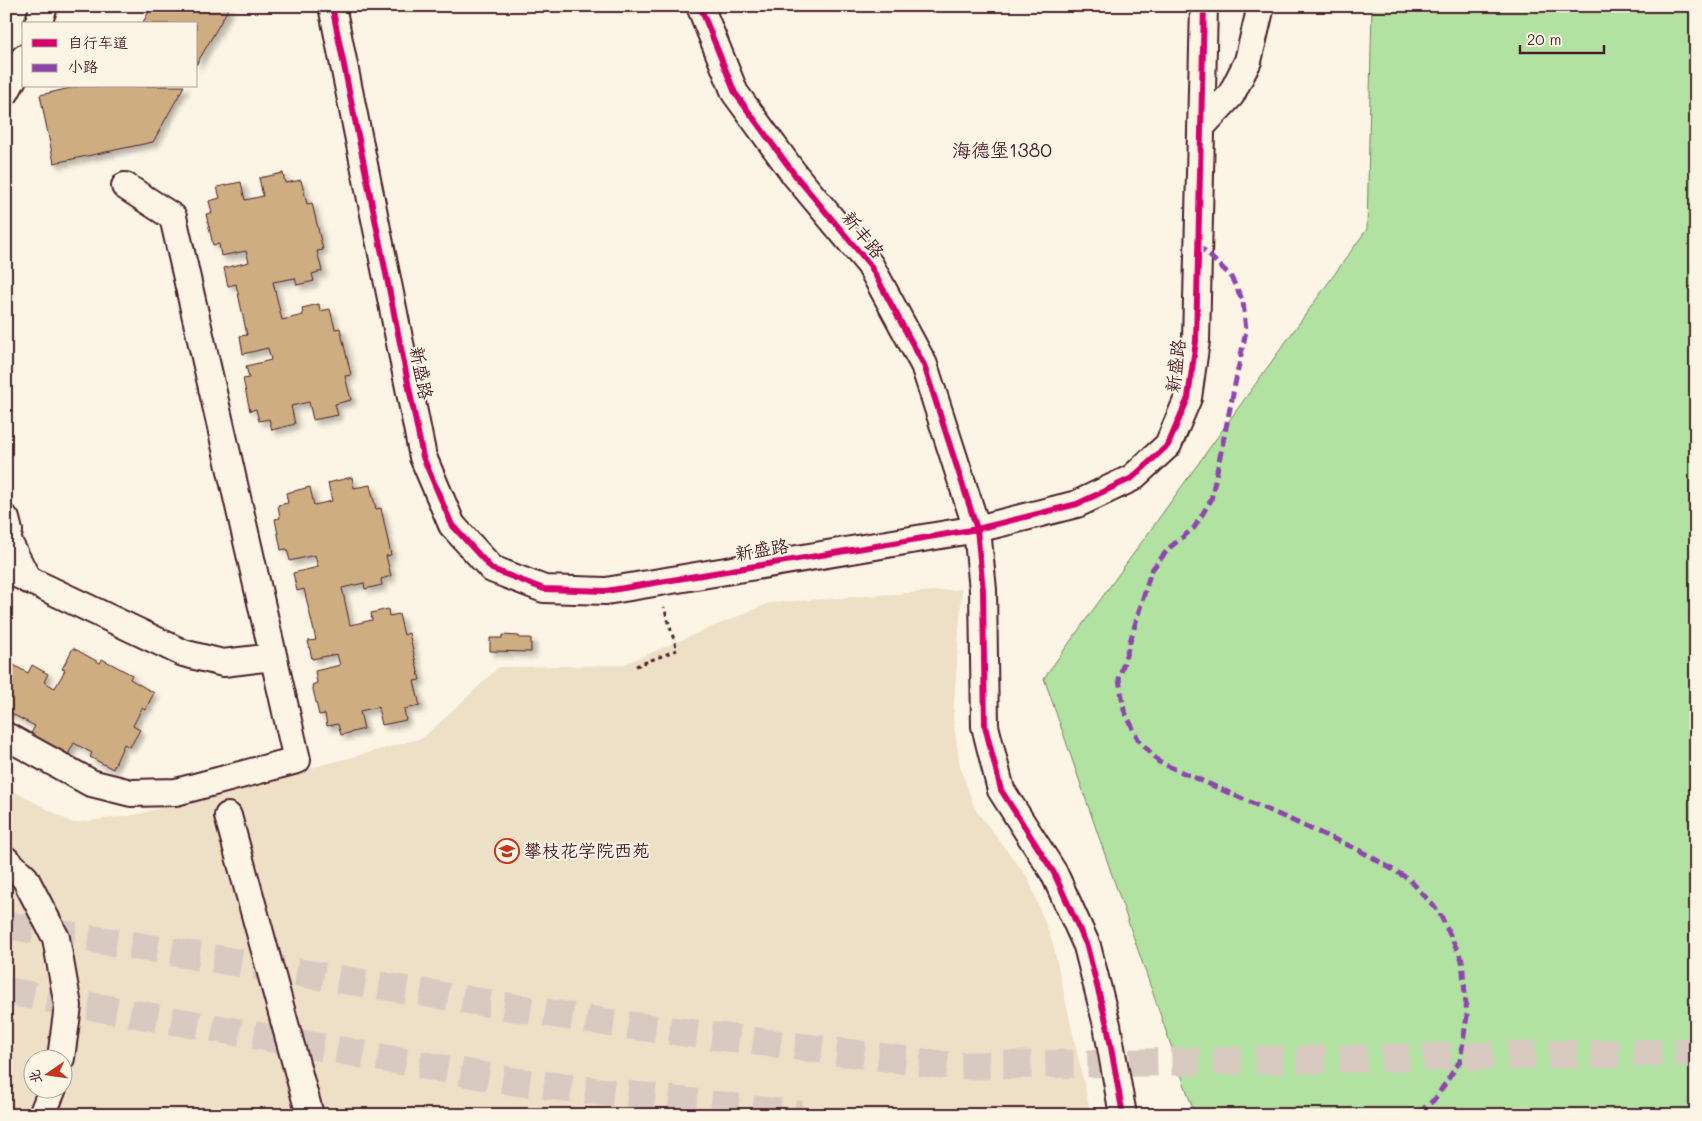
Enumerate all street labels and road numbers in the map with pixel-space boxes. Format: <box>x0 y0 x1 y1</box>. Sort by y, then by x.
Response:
street label: 新丰路 <box>837 206 890 263</box>
street label: 新盛路 <box>1160 338 1190 394</box>
street label: 新盛路 <box>405 344 439 402</box>
street label: 新盛路 <box>733 533 790 565</box>

